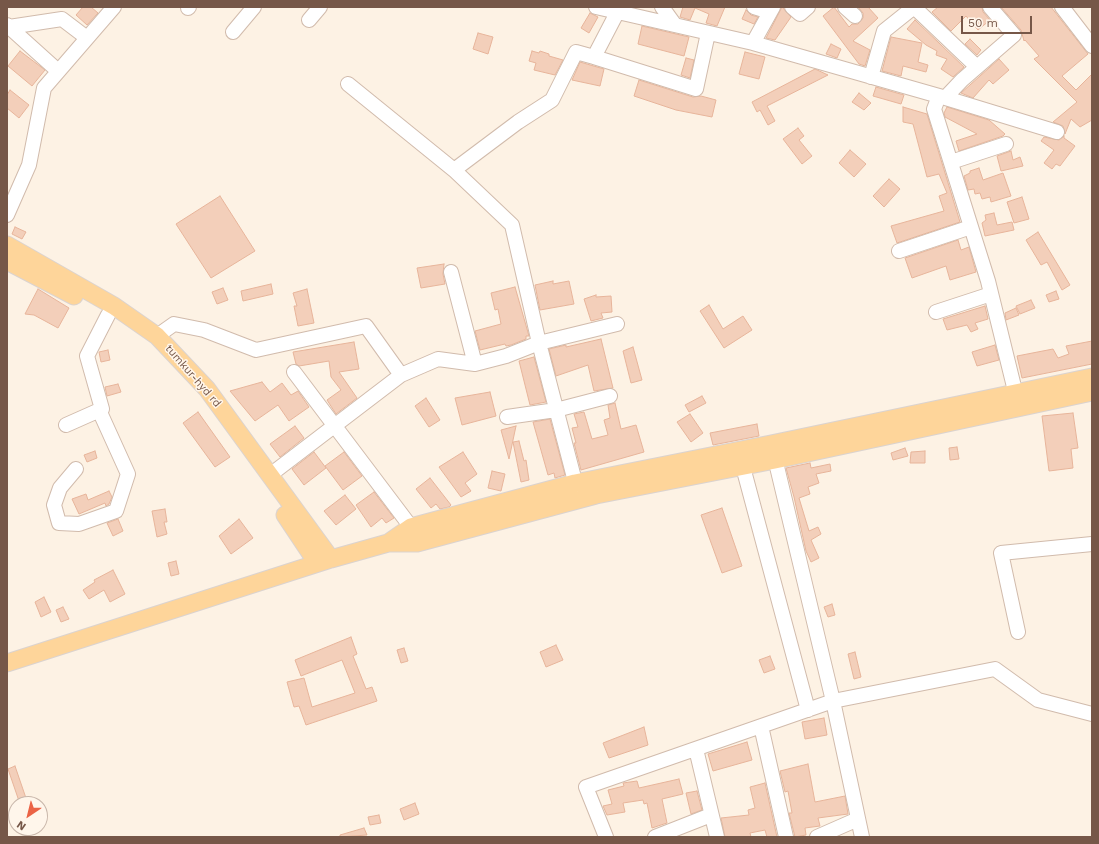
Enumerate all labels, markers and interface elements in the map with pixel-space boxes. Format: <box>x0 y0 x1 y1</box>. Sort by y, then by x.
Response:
scale bar <box>963 8 1034 34</box>
text: 50 m <box>968 16 998 30</box>
street label: tumkur-hyd rd <box>162 342 224 410</box>
north arrow <box>8 796 48 836</box>
text: N <box>14 818 28 833</box>

